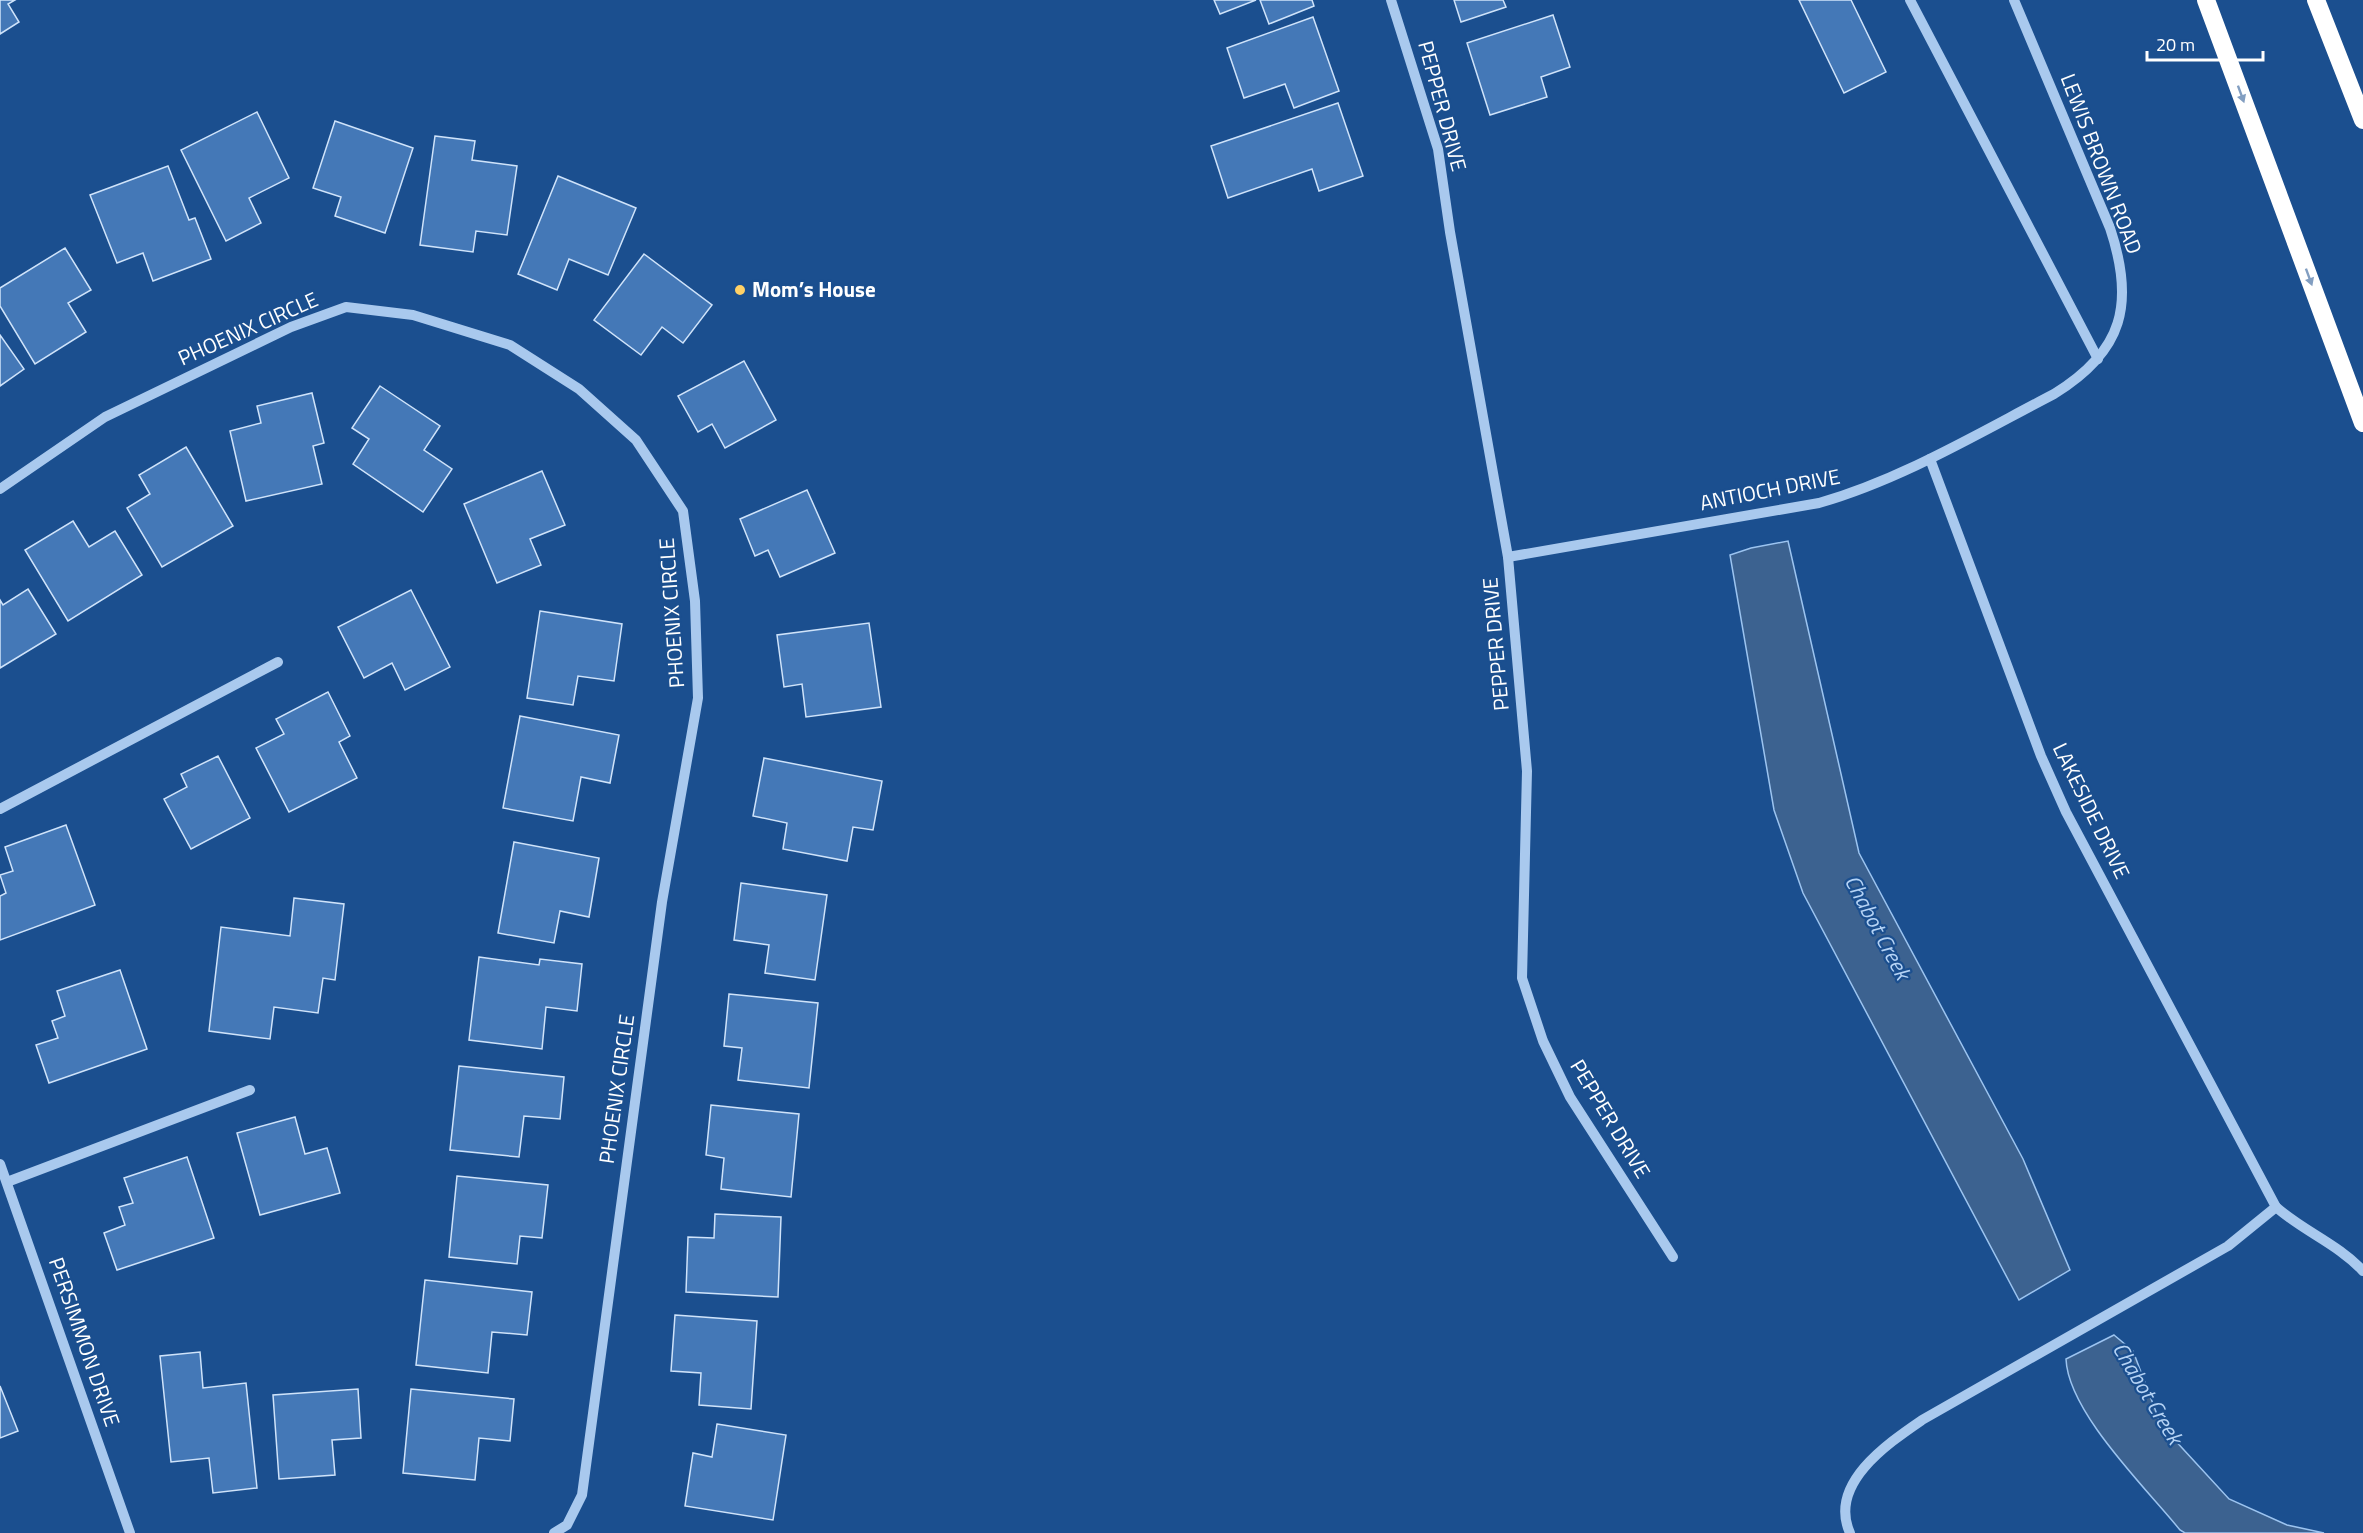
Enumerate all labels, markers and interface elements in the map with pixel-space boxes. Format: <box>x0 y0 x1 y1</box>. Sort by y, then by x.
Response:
scale bar <box>2147 24 2262 62</box>
text: 20 m <box>2156 31 2195 58</box>
street label: PEPPER DRIVE <box>1410 37 1476 174</box>
street label: LEWIS BROWN ROAD <box>2053 69 2151 259</box>
one-way arrow <box>2237 85 2247 103</box>
one-way arrow <box>2305 268 2314 286</box>
place label: Mom’s House <box>752 273 876 305</box>
street label: PHOENIX CIRCLE <box>172 283 323 373</box>
marker: Mom’s House <box>733 283 747 297</box>
street label: ANTIOCH DRIVE <box>1697 460 1843 518</box>
street label: PHOENIX CIRCLE <box>650 537 692 689</box>
street label: PEPPER DRIVE <box>1473 576 1517 712</box>
street label: LAKESIDE DRIVE <box>2045 737 2139 884</box>
water label: Chabot Creek <box>1836 868 1921 987</box>
street label: PHOENIX CIRCLE <box>590 1012 642 1166</box>
street label: PEPPER DRIVE <box>1563 1053 1659 1184</box>
street label: PERSIMMON DRIVE <box>41 1253 129 1431</box>
water label: Chabot Creek <box>2104 1335 2193 1453</box>

